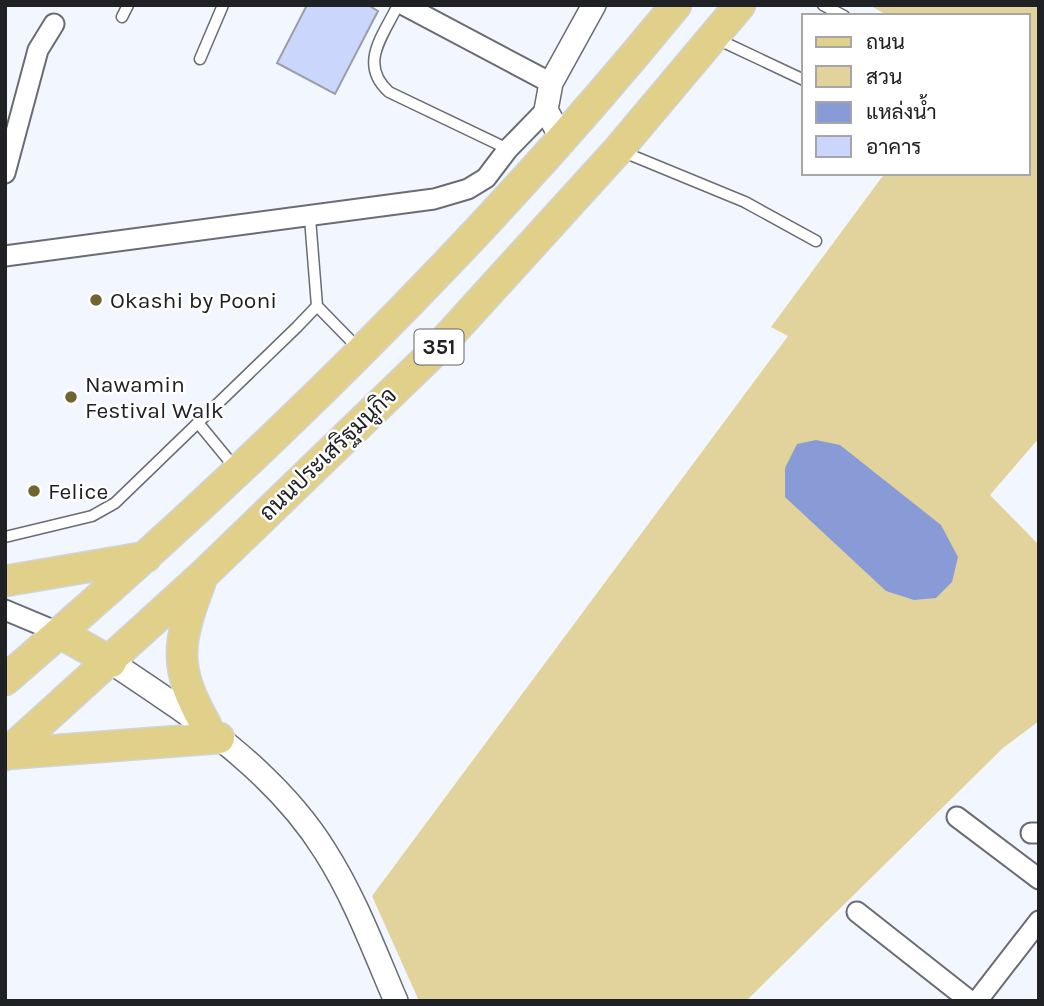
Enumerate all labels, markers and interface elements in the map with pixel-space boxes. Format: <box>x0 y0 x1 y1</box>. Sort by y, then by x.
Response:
legend <box>802 14 1030 175</box>
text: ถนน <box>866 30 905 54</box>
text: สวน <box>866 65 902 89</box>
text: แหล่งน้ำ <box>866 94 937 124</box>
text: อาคาร <box>866 135 922 159</box>
place label: Okashi by Pooni <box>110 287 277 314</box>
marker: Okashi by Pooni <box>88 292 104 308</box>
road number: 351 <box>414 330 464 364</box>
place label: Nawamin Festival Walk <box>85 371 224 424</box>
street label: ถนนประเสริฐมนูกิจ <box>253 381 404 528</box>
marker: Nawamin Festival Walk <box>63 389 79 405</box>
place label: Felice <box>48 478 108 505</box>
marker: Felice <box>26 483 42 499</box>

